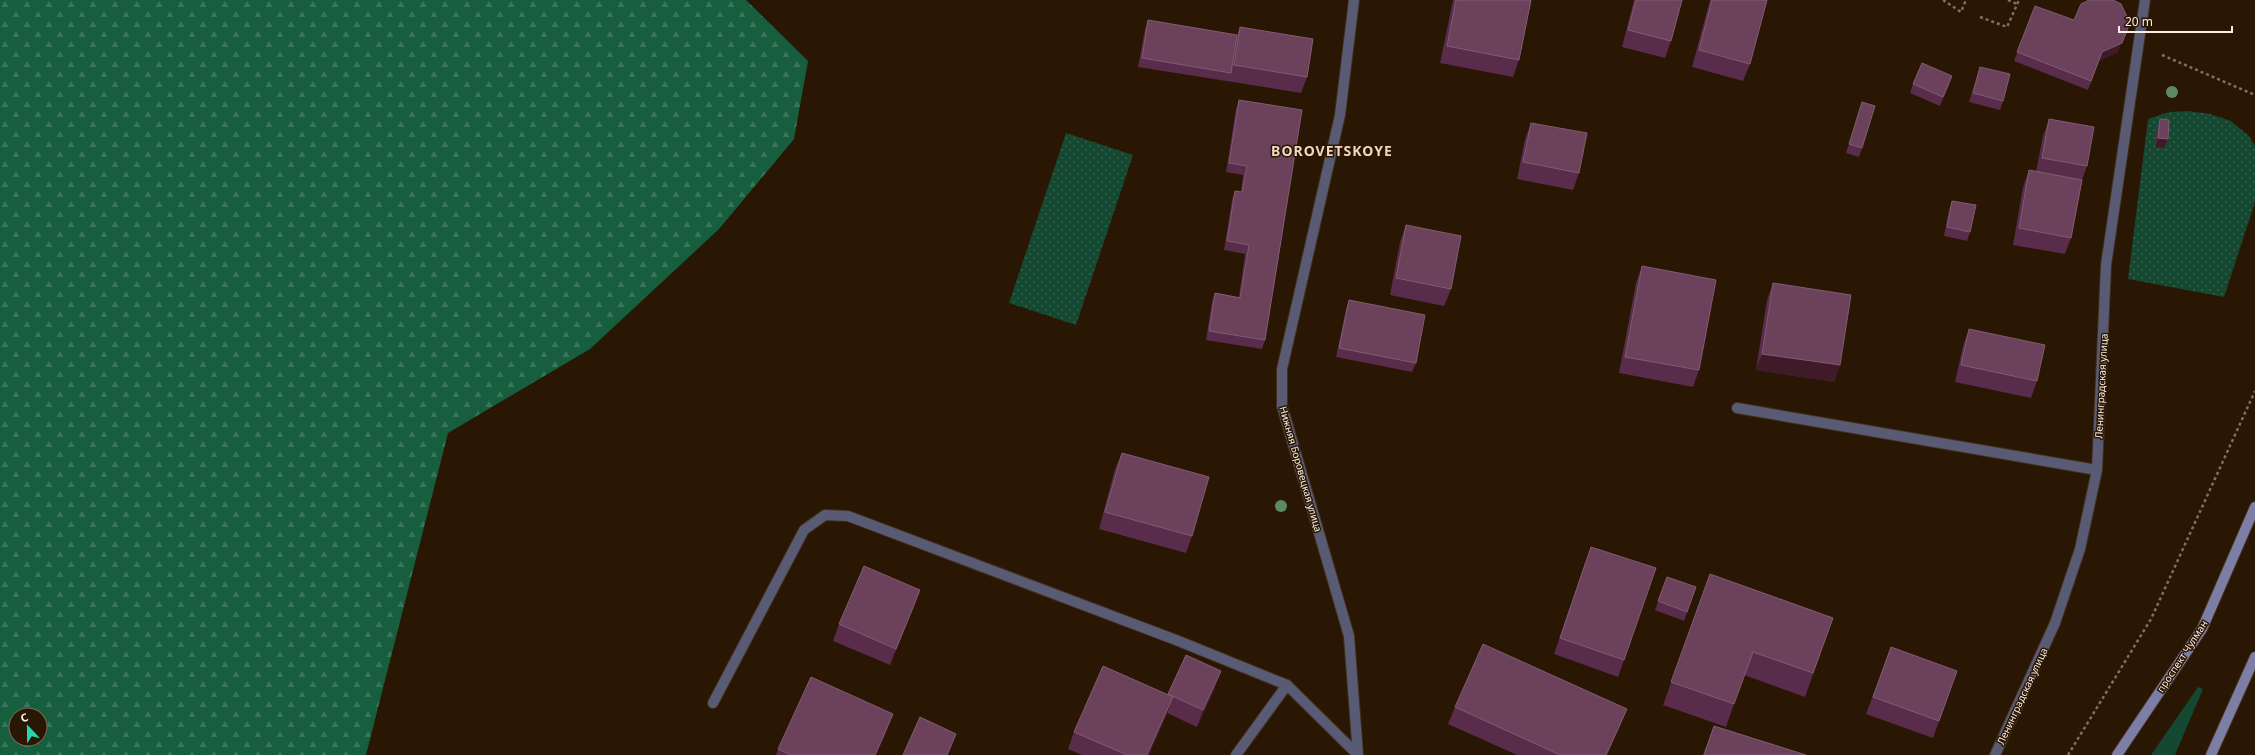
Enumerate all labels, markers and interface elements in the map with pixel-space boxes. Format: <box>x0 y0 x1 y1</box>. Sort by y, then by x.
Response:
scale bar <box>2119 8 2232 34</box>
text: 20 m <box>2125 13 2153 30</box>
district label: BOROVETSKOYE <box>1271 141 1393 160</box>
street label: Ленинградская улица <box>2091 333 2111 439</box>
street label: Нижняя Боровецкая улица <box>1276 404 1326 534</box>
street label: проспект Чулман <box>2153 617 2211 695</box>
street label: Ленинградская улица <box>1993 645 2051 747</box>
north arrow <box>8 707 48 747</box>
text: С <box>18 709 30 726</box>

